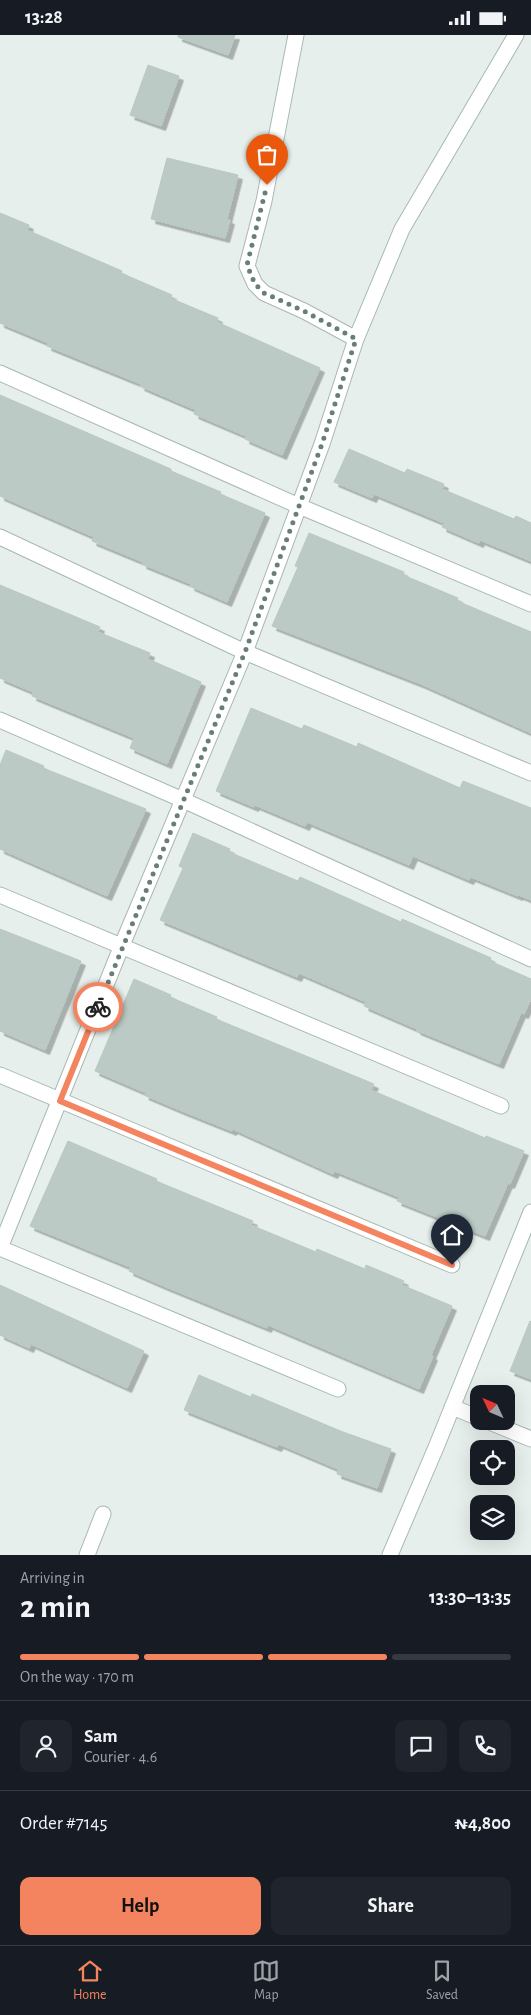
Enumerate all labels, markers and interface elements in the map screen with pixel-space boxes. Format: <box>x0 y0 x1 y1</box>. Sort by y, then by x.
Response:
text: 13:28 <box>25 8 63 27</box>
pin <box>246 134 288 185</box>
icon: bag <box>253 141 281 169</box>
courier <box>73 982 123 1032</box>
icon: bike <box>84 993 112 1021</box>
pin <box>431 1214 473 1265</box>
icon: home <box>438 1221 466 1249</box>
north arrow <box>470 1385 515 1430</box>
map controls <box>470 1385 515 1540</box>
button: locate <box>470 1440 515 1485</box>
button: layers <box>470 1495 515 1540</box>
text: Arriving in <box>20 1570 85 1586</box>
text: 13:30–13:35 <box>429 1588 511 1607</box>
text: 2 min <box>20 1591 91 1623</box>
text: On the way · 170 m <box>20 1669 134 1685</box>
button: person <box>20 1720 72 1772</box>
button: chat <box>395 1720 447 1772</box>
button: phone <box>459 1720 511 1772</box>
text: Sam <box>84 1727 118 1746</box>
text: Courier · 4.6 <box>84 1749 157 1765</box>
text: Order #7145 <box>20 1814 107 1833</box>
text: ₦4,800 <box>455 1814 511 1833</box>
button: Help <box>20 1877 261 1935</box>
button: Share <box>271 1877 511 1935</box>
tab: Home <box>73 1957 107 2004</box>
tab: Map <box>252 1957 280 2004</box>
tab: Saved <box>426 1957 458 2004</box>

